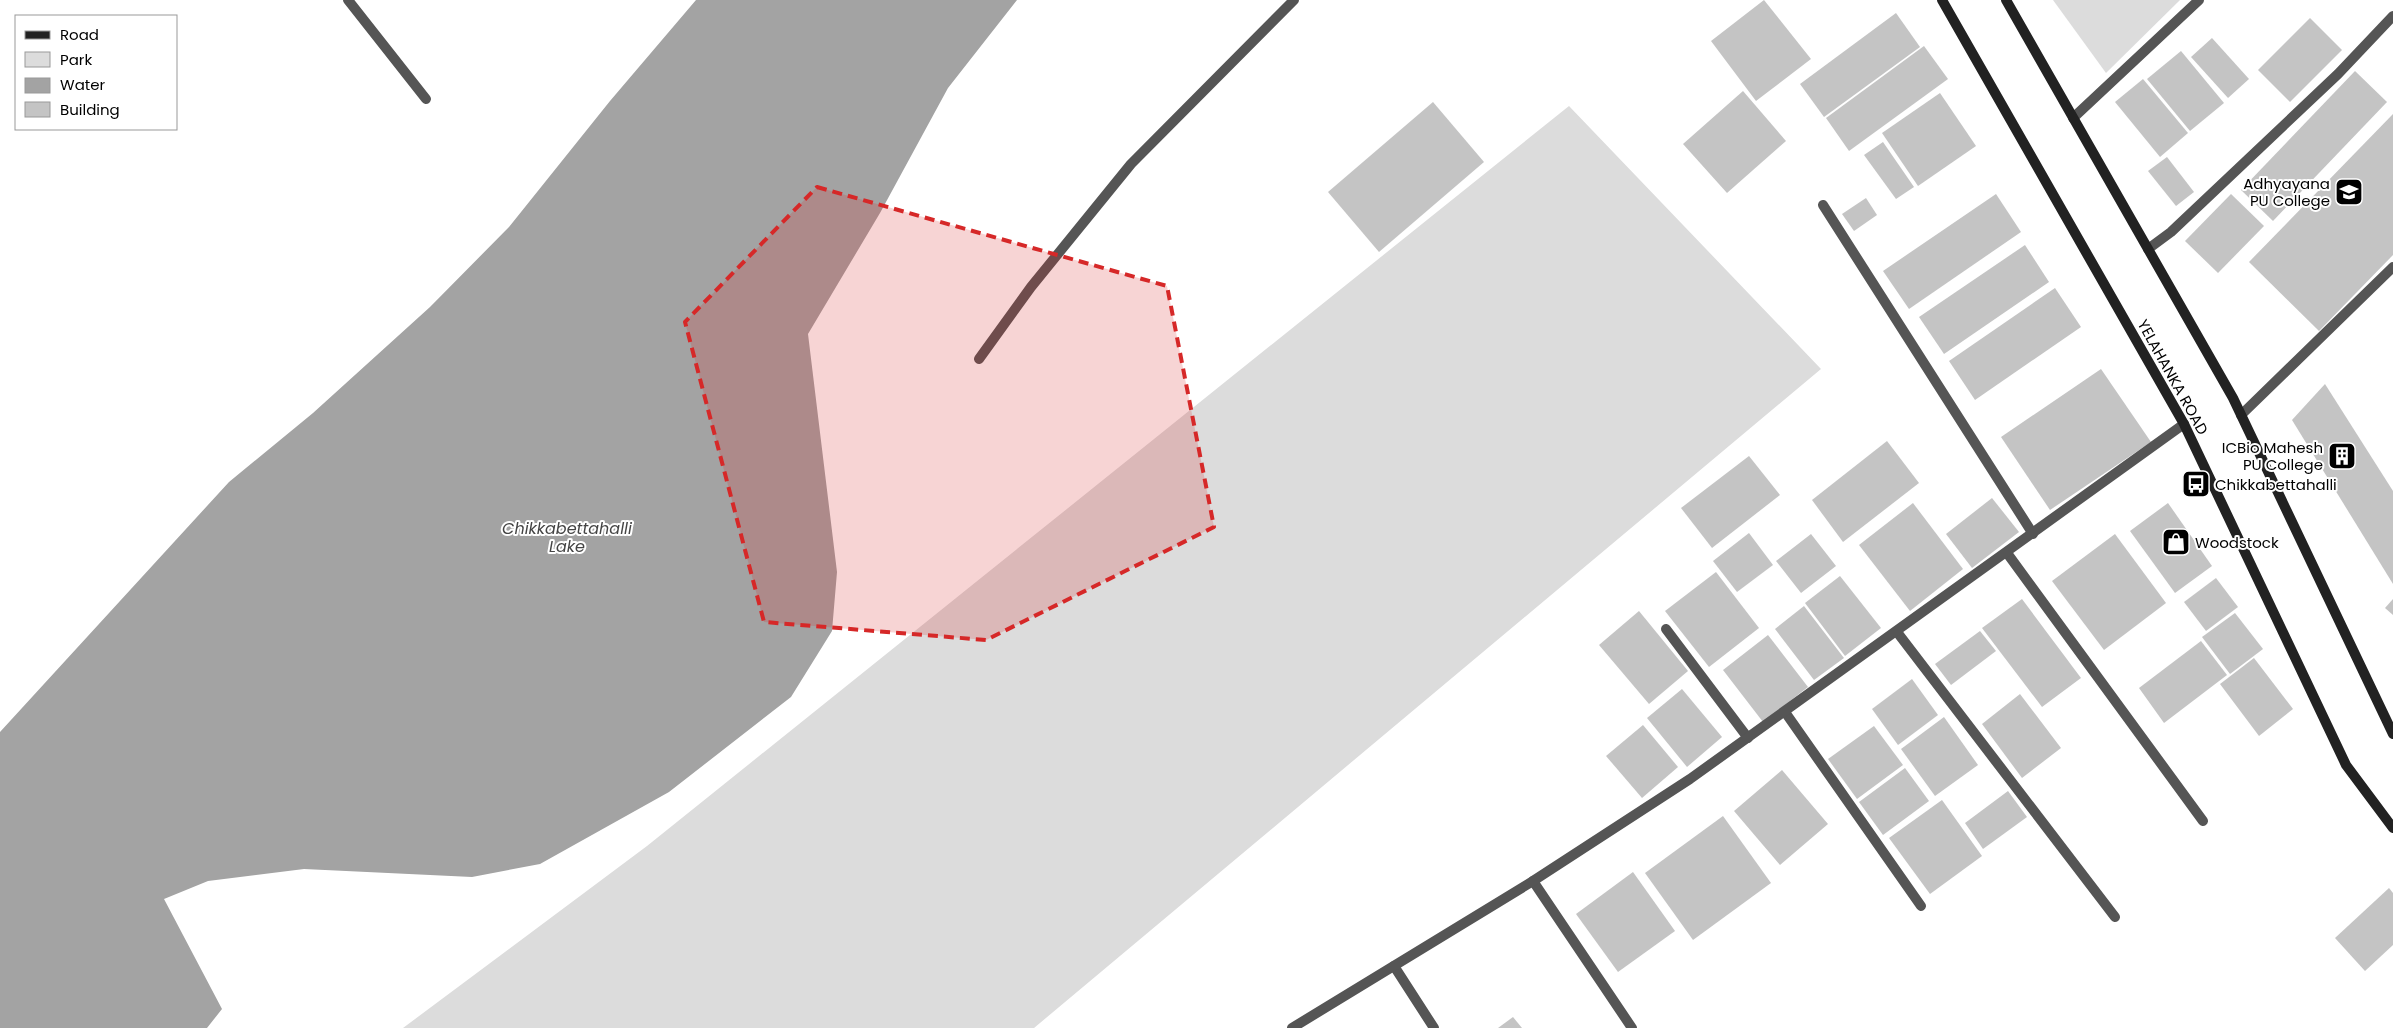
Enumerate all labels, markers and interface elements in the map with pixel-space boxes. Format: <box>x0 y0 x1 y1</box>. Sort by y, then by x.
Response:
legend <box>15 15 178 130</box>
text: Road <box>60 24 99 45</box>
text: Park <box>60 49 92 70</box>
text: Water <box>60 74 106 95</box>
text: Building <box>60 99 120 120</box>
place label: Adhyayana PU College <box>2243 173 2330 211</box>
school or university icon: Adhyayana PU College <box>2334 177 2364 207</box>
street label: YELAHANKA ROAD <box>2133 316 2213 438</box>
place label: ICBio Mahesh PU College <box>2222 437 2323 475</box>
building icon: ICBio Mahesh PU College <box>2327 441 2357 471</box>
bus stop icon: Chikkabettahalli <box>2181 469 2211 499</box>
place label: Chikkabettahalli <box>2215 474 2337 495</box>
water label: Chikkabettahalli Lake <box>502 517 633 558</box>
shop icon: Woodstock <box>2161 527 2191 557</box>
place label: Woodstock <box>2195 532 2279 553</box>

